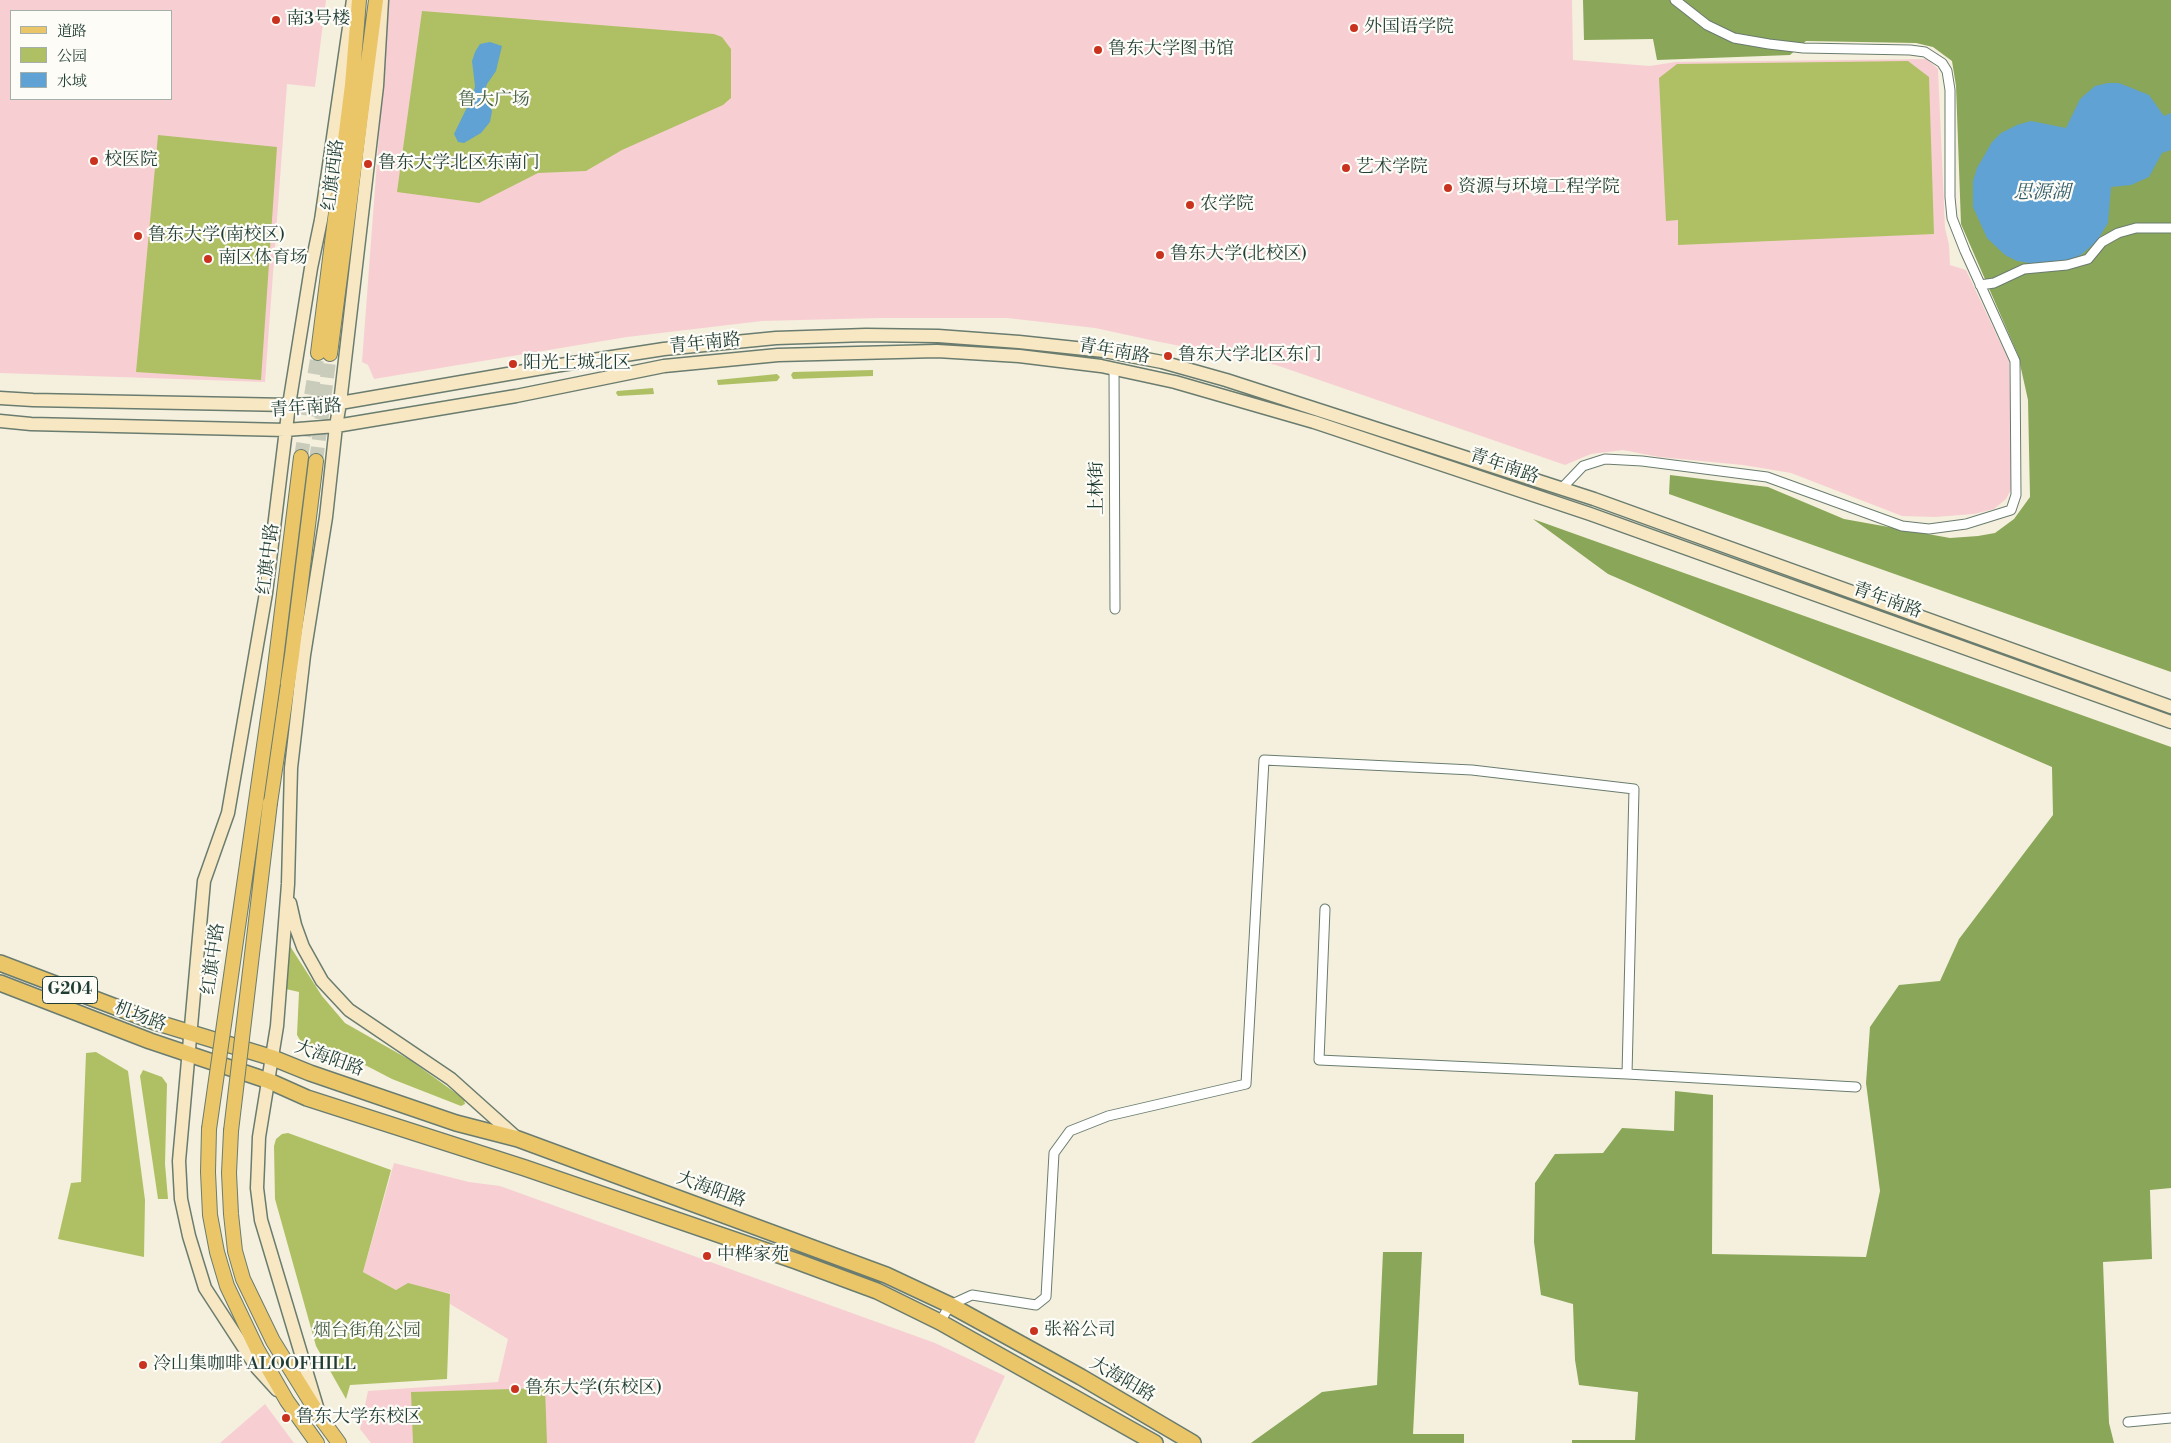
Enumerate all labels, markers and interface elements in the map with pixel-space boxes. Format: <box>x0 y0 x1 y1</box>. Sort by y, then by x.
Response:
place label: 南3号楼 <box>286 9 350 31</box>
legend <box>10 10 172 100</box>
marker: 南3号楼 <box>270 14 282 26</box>
place label: 外国语学院 <box>1364 17 1454 39</box>
text: 道路 <box>57 22 87 41</box>
marker: 外国语学院 <box>1348 22 1360 34</box>
place label: 鲁东大学图书馆 <box>1108 39 1234 61</box>
marker: 鲁东大学图书馆 <box>1092 44 1104 56</box>
text: 公园 <box>57 47 87 66</box>
text: 水域 <box>57 72 87 91</box>
park label: 鲁大广场 <box>458 90 530 112</box>
street label: 红旗西路 <box>319 138 349 212</box>
place label: 校医院 <box>104 150 158 172</box>
place label: 鲁东大学北区东南门 <box>378 153 540 175</box>
marker: 校医院 <box>88 155 100 167</box>
place label: 艺术学院 <box>1356 157 1428 179</box>
marker: 鲁东大学北区东南门 <box>362 158 374 170</box>
marker: 艺术学院 <box>1340 162 1352 174</box>
place label: 资源与环境工程学院 <box>1458 177 1620 199</box>
marker: 资源与环境工程学院 <box>1442 182 1454 194</box>
water label: 思源湖 <box>2014 182 2070 204</box>
place label: 农学院 <box>1200 194 1254 216</box>
marker: 农学院 <box>1184 199 1196 211</box>
place label: 鲁东大学(南校区) <box>148 225 285 247</box>
marker: 鲁东大学(南校区) <box>132 230 144 242</box>
place label: 鲁东大学(北校区) <box>1170 244 1307 266</box>
place label: 南区体育场 <box>218 248 308 270</box>
marker: 鲁东大学(北校区) <box>1154 249 1166 261</box>
marker: 南区体育场 <box>202 253 214 265</box>
street label: 青年南路 <box>668 329 742 359</box>
street label: 青年南路 <box>1077 335 1151 369</box>
place label: 鲁东大学北区东门 <box>1178 345 1322 367</box>
marker: 鲁东大学北区东门 <box>1162 350 1174 362</box>
place label: 阳光上城北区 <box>523 353 631 375</box>
marker: 阳光上城北区 <box>507 358 519 370</box>
street label: 青年南路 <box>269 396 343 422</box>
street label: 青年南路 <box>1466 445 1542 489</box>
street label: 上林街 <box>1087 461 1109 515</box>
street label: 红旗中路 <box>254 522 284 596</box>
street label: 青年南路 <box>1849 579 1925 623</box>
street label: 红旗中路 <box>198 922 230 996</box>
road number: G204 <box>42 976 98 1004</box>
street label: 机场路 <box>111 998 169 1036</box>
street label: 大海阳路 <box>291 1037 367 1081</box>
street label: 大海阳路 <box>673 1168 749 1212</box>
place label: 中桦家苑 <box>717 1245 789 1267</box>
marker: 中桦家苑 <box>701 1250 713 1262</box>
place label: 张裕公司 <box>1044 1320 1116 1342</box>
park label: 烟台街角公园 <box>313 1321 421 1343</box>
marker: 张裕公司 <box>1028 1325 1040 1337</box>
street label: 大海阳路 <box>1085 1353 1159 1407</box>
place label: 冷山集咖啡 ALOOFHILL <box>153 1354 356 1376</box>
marker: 冷山集咖啡 ALOOFHILL <box>137 1359 149 1371</box>
place label: 鲁东大学(东校区) <box>525 1378 662 1400</box>
marker: 鲁东大学(东校区) <box>509 1383 521 1395</box>
place label: 鲁东大学东校区 <box>296 1407 422 1429</box>
marker: 鲁东大学东校区 <box>280 1412 292 1424</box>

